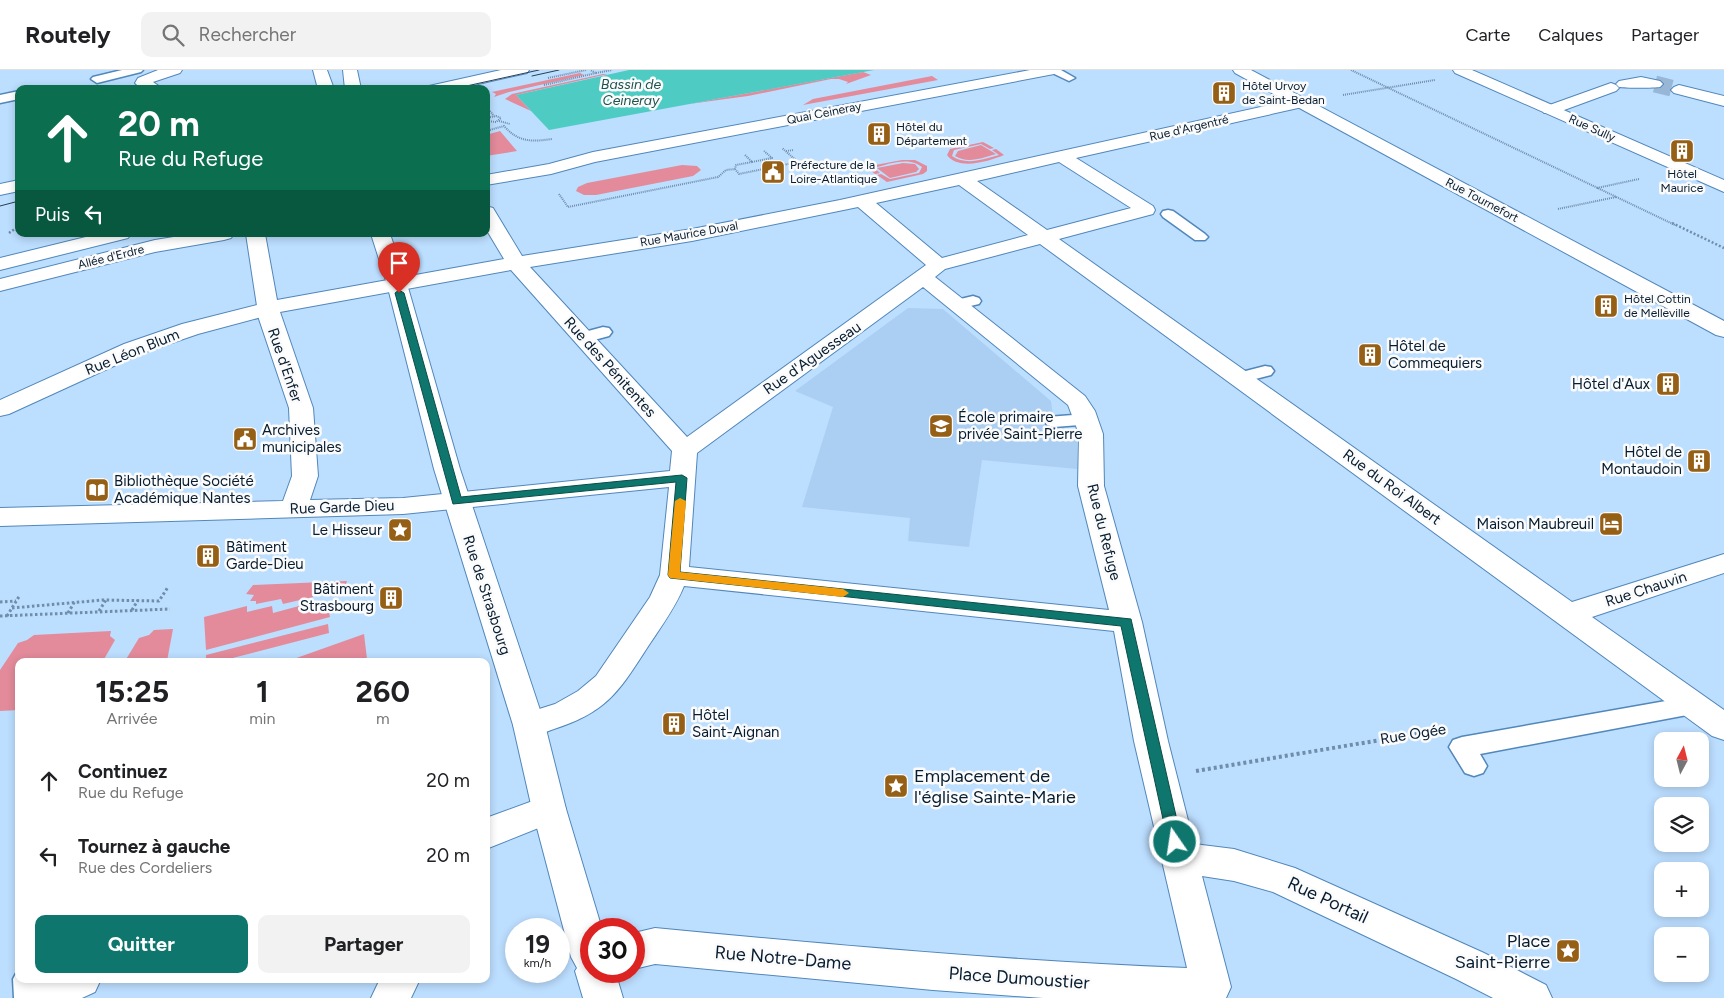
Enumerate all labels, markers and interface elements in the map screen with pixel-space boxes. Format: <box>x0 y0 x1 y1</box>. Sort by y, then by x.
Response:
search box <box>141 12 491 57</box>
text: Routely <box>25 20 111 49</box>
icon: search <box>159 21 187 49</box>
text: Rechercher <box>199 23 296 46</box>
text: Carte <box>1465 24 1510 46</box>
text: Calques <box>1538 24 1603 46</box>
text: Partager <box>1631 24 1699 46</box>
water label: Bassin de Ceineray <box>601 76 662 109</box>
place label: Hôtel Urvoy de Saint-Bedan <box>1242 79 1325 107</box>
building icon: Hôtel Urvoy de Saint-Bedan <box>1211 80 1237 106</box>
street label: Quai Ceineray <box>786 99 863 127</box>
text: 20 m <box>118 103 200 145</box>
icon: ahead <box>35 105 100 170</box>
street label: Rue d'Argentré <box>1148 112 1230 144</box>
street label: Rue Sully <box>1567 112 1618 145</box>
place label: Hôtel du Département <box>896 120 968 148</box>
building icon: Hôtel du Département <box>866 121 892 147</box>
building icon: Hôtel Maurice <box>1669 138 1695 164</box>
text: Rue du Refuge <box>118 145 263 172</box>
place label: Préfecture de la Loire-Atlantique <box>790 158 878 186</box>
public building icon: Préfecture de la Loire-Atlantique <box>760 159 786 185</box>
place label: Hôtel Maurice <box>1661 167 1704 195</box>
street label: Rue Tournefort <box>1443 175 1521 225</box>
icon: left <box>80 200 108 228</box>
text: Puis <box>35 203 70 226</box>
street label: Rue Maurice Duval <box>639 218 739 250</box>
street label: Allée d'Erdre <box>76 242 146 272</box>
pin <box>378 242 420 293</box>
icon: arrive <box>385 249 413 277</box>
place label: Hôtel Cottin de Melleville <box>1624 292 1691 320</box>
building icon: Hôtel Cottin de Melleville <box>1593 293 1619 319</box>
street label: Rue des Pénitentes <box>560 313 660 421</box>
street label: Rue d'Aguesseau <box>760 318 864 398</box>
street label: Rue Léon Blum <box>82 325 182 379</box>
street label: Rue d'Enfer <box>264 325 306 405</box>
place label: Hôtel de Commequiers <box>1388 337 1482 372</box>
building icon: Hôtel de Commequiers <box>1357 342 1383 368</box>
building icon: Hôtel d'Aux <box>1655 371 1681 397</box>
place label: Hôtel d'Aux <box>1572 375 1650 393</box>
place label: École primaire privée Saint-Pierre <box>958 408 1082 443</box>
school or university icon: École primaire privée Saint-Pierre <box>928 413 954 439</box>
place label: Archives municipales <box>262 421 342 456</box>
public building icon: Archives municipales <box>232 426 258 452</box>
place label: Hôtel de Montaudoin <box>1601 443 1682 478</box>
street label: Rue du Roi Albert <box>1339 445 1445 529</box>
building icon: Hôtel de Montaudoin <box>1686 448 1712 474</box>
place label: Bibliothèque Société Académique Nantes <box>114 472 254 507</box>
library icon: Bibliothèque Société Académique Nantes <box>84 477 110 503</box>
street label: Rue du Refuge <box>1083 482 1125 582</box>
street label: Rue Garde Dieu <box>289 496 395 518</box>
hotel icon: Maison Maubreuil <box>1598 511 1624 537</box>
place label: Maison Maubreuil <box>1477 515 1594 533</box>
place icon: Le Hisseur <box>387 517 413 543</box>
place label: Le Hisseur <box>312 521 382 539</box>
street label: Rue de Strasbourg <box>459 533 515 657</box>
place label: Bâtiment Garde-Dieu <box>226 538 304 573</box>
building icon: Bâtiment Garde-Dieu <box>195 543 221 569</box>
street label: Rue Chauvin <box>1603 567 1689 611</box>
place label: Bâtiment Strasbourg <box>300 580 374 615</box>
building icon: Bâtiment Strasbourg <box>378 585 404 611</box>
text: 15:25 <box>95 673 169 710</box>
text: 1 <box>256 673 269 710</box>
text: 260 <box>356 673 410 710</box>
place label: Hôtel Saint-Aignan <box>692 706 779 741</box>
text: Arrivée <box>107 709 158 728</box>
text: min <box>249 709 275 728</box>
text: m <box>376 709 390 728</box>
building icon: Hôtel Saint-Aignan <box>661 711 687 737</box>
street label: Rue Ogée <box>1379 720 1447 748</box>
north arrow <box>1654 732 1709 788</box>
map controls <box>1654 732 1709 982</box>
text: Continuez <box>78 760 167 783</box>
place label: Emplacement de l'église Sainte-Marie <box>914 765 1076 808</box>
icon: ahead <box>35 767 63 795</box>
text: 20 m <box>426 769 470 792</box>
place icon: Emplacement de l'église Sainte-Marie <box>883 773 909 799</box>
text: Rue du Refuge <box>78 783 184 802</box>
button: layers <box>1654 797 1709 852</box>
position arrow <box>1148 815 1200 867</box>
text: Tournez à gauche <box>78 835 230 858</box>
icon: left <box>35 842 63 870</box>
text: 20 m <box>426 844 470 867</box>
text: Rue des Cordeliers <box>78 858 212 877</box>
button: + <box>1654 862 1709 917</box>
street label: Rue Portail <box>1284 872 1372 928</box>
button: Quitter <box>35 915 248 973</box>
button: Partager <box>258 915 470 973</box>
speed limit sign: 30 <box>580 918 645 983</box>
button: − <box>1654 927 1709 982</box>
text: 19 <box>525 929 550 959</box>
place label: Place Saint-Pierre <box>1455 930 1550 973</box>
place icon: Place Saint-Pierre <box>1555 938 1581 964</box>
street label: Rue Notre-Dame <box>714 941 852 975</box>
text: km/h <box>524 956 551 970</box>
street label: Place Dumoustier <box>948 962 1090 994</box>

